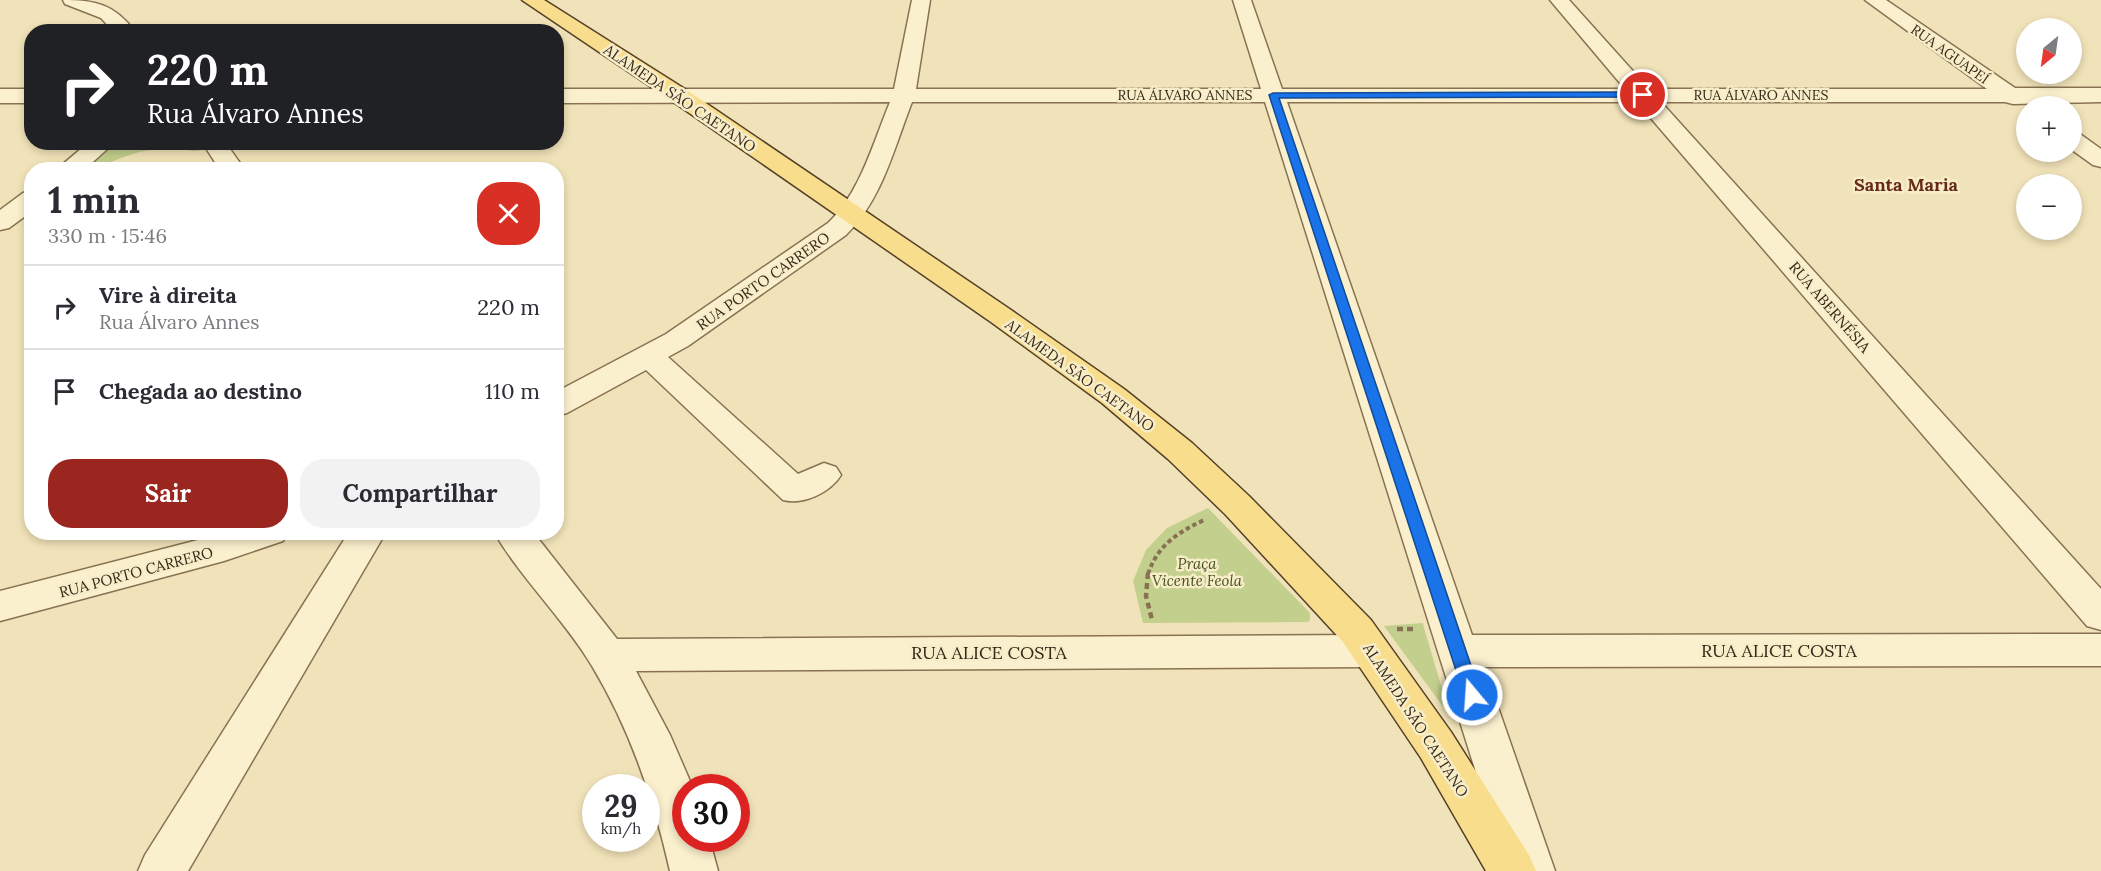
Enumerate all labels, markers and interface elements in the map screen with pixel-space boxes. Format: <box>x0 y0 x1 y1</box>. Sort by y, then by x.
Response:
north arrow <box>2016 18 2082 84</box>
map controls <box>2016 18 2082 240</box>
street label: RUA AGUAPEÍ <box>1907 20 1993 88</box>
street label: ALAMEDA SÃO CAETANO <box>599 39 760 156</box>
text: 220 m <box>147 43 268 97</box>
icon: right <box>48 48 126 126</box>
pin <box>1617 69 1668 120</box>
icon: arrive <box>1626 78 1659 111</box>
street label: RUA ÁLVARO ANNES <box>1118 86 1252 104</box>
street label: RUA ÁLVARO ANNES <box>1694 86 1828 104</box>
text: Rua Álvaro Annes <box>147 96 364 130</box>
button: + <box>2016 96 2082 162</box>
district label: Santa Maria <box>1854 173 1959 196</box>
button: − <box>2016 174 2082 240</box>
text: 1 min <box>48 177 140 223</box>
button: close <box>477 182 540 245</box>
text: 330 m · 15:46 <box>48 223 167 248</box>
street label: RUA PORTO CARRERO <box>693 228 833 334</box>
street label: RUA ABERNÉSIA <box>1785 258 1875 357</box>
text: Vire à direita <box>99 281 237 309</box>
icon: right <box>48 291 81 324</box>
text: 220 m <box>477 293 540 321</box>
text: Rua Álvaro Annes <box>99 309 260 334</box>
street label: ALAMEDA SÃO CAETANO <box>1001 314 1158 436</box>
icon: arrive <box>48 375 81 408</box>
text: Chegada ao destino <box>99 377 302 405</box>
text: 110 m <box>485 377 540 405</box>
button: Sair <box>48 459 288 528</box>
button: Compartilhar <box>300 459 540 528</box>
street label: RUA PORTO CARRERO <box>57 542 215 602</box>
park label: Praça Vicente Feola <box>1152 554 1243 590</box>
street label: ALAMEDA SÃO CAETANO <box>1359 639 1473 801</box>
street label: RUA ALICE COSTA <box>1701 639 1858 662</box>
street label: RUA ALICE COSTA <box>911 641 1068 664</box>
position arrow <box>1440 663 1504 727</box>
speed limit sign: 30 <box>672 774 750 852</box>
text: 29 <box>604 787 638 825</box>
text: km/h <box>601 819 641 838</box>

